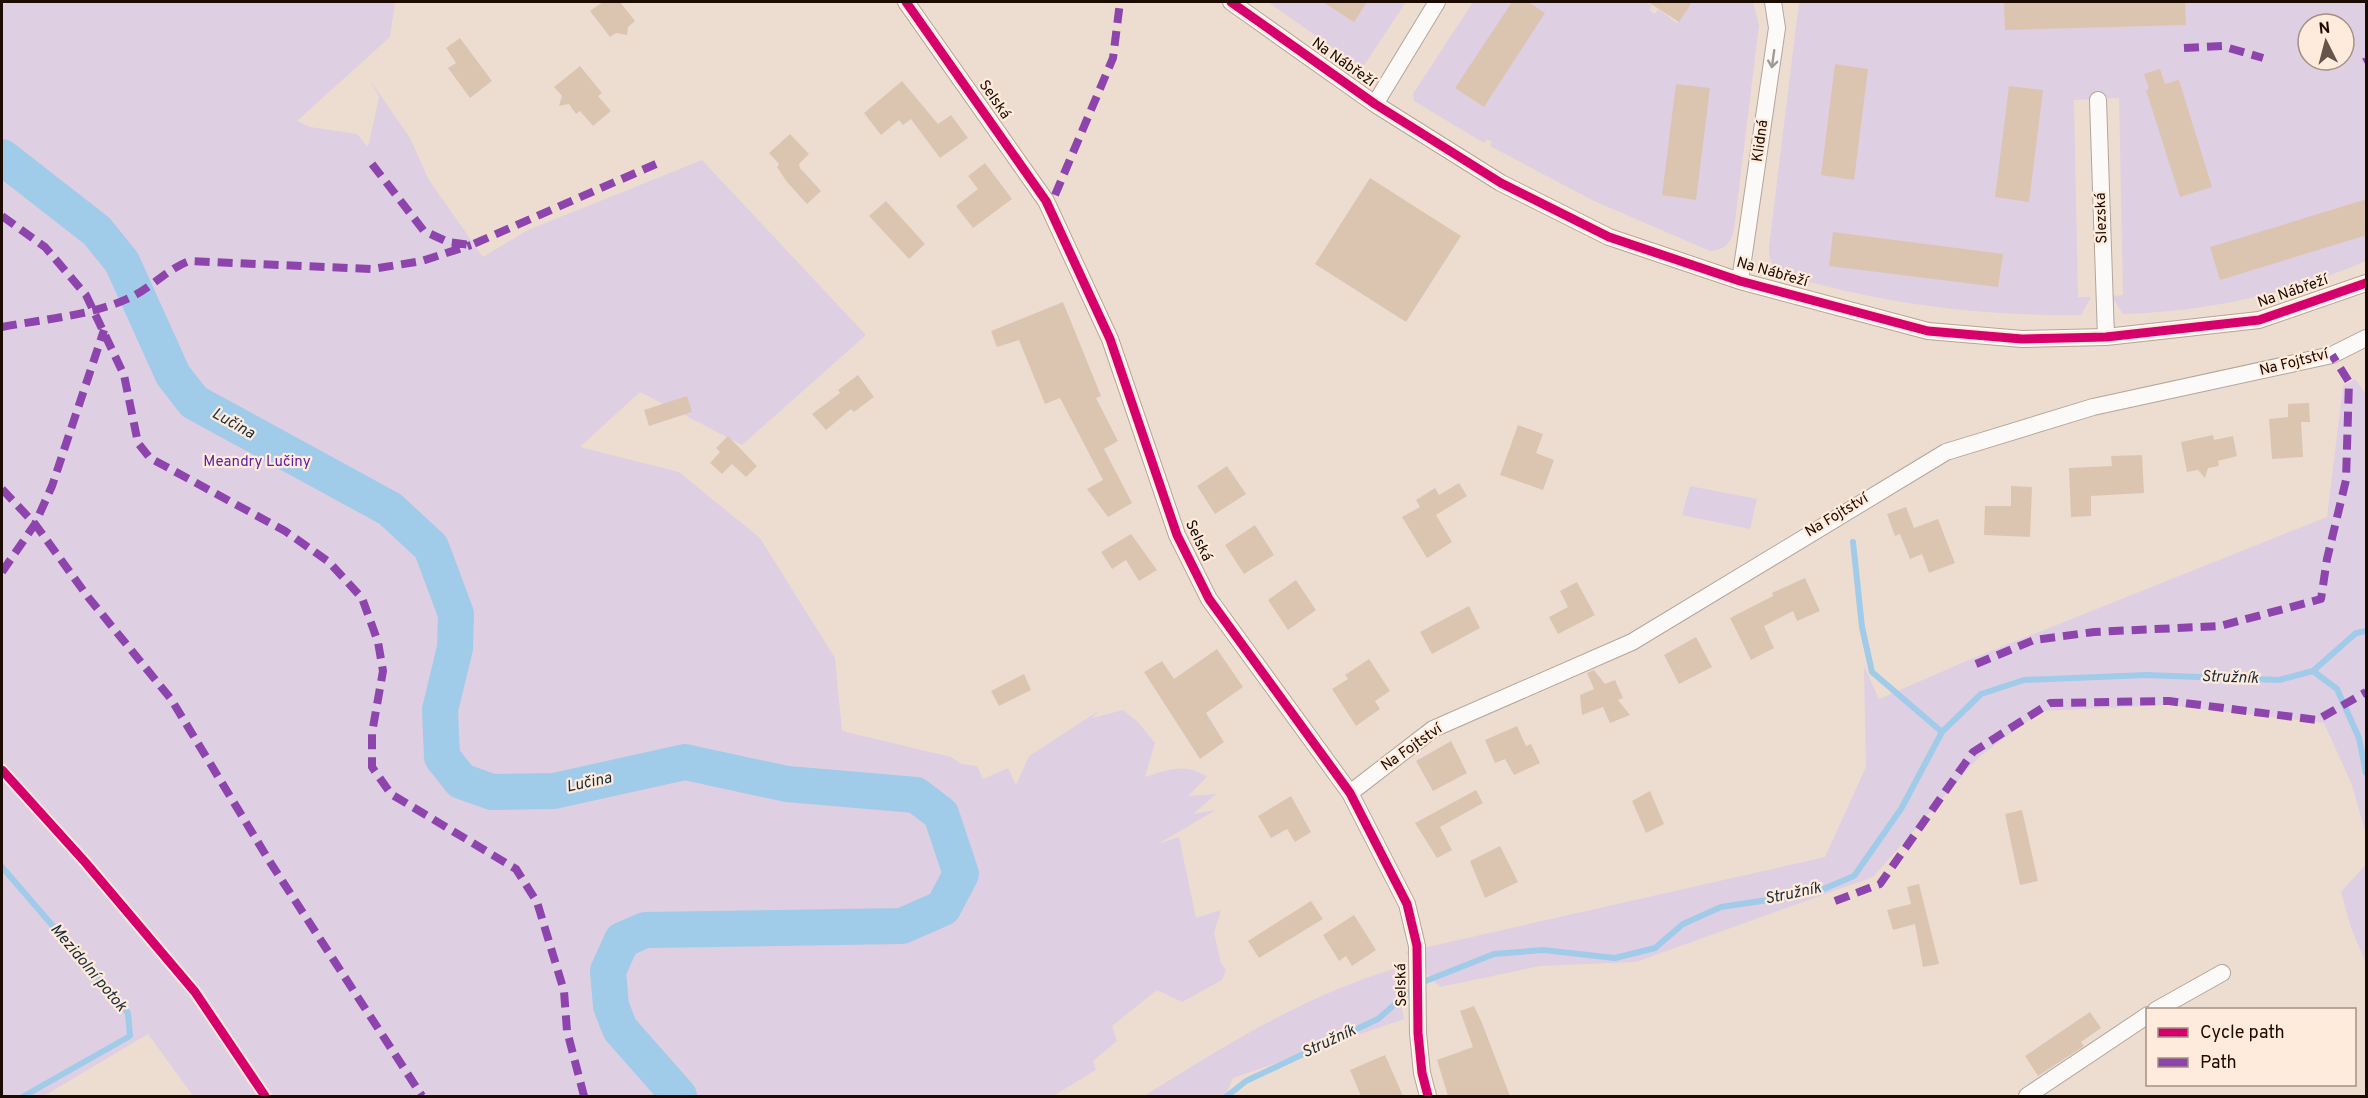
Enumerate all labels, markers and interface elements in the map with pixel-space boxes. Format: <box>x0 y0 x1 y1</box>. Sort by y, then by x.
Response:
north arrow <box>2296 12 2356 72</box>
text: N <box>2318 19 2331 40</box>
street label: Na Nábřeží <box>1307 34 1379 93</box>
one-way arrow <box>1767 49 1778 69</box>
street label: Selská <box>974 77 1014 123</box>
street label: Klidná <box>1749 119 1773 163</box>
street label: Slezská <box>2092 192 2112 244</box>
street label: Na Nábřeží <box>1734 254 1811 293</box>
street label: Na Nábřeží <box>2255 271 2332 313</box>
street label: Na Fojtství <box>2258 345 2332 381</box>
water label: Lučina <box>208 404 259 444</box>
park label: Meandry Lučiny <box>203 453 311 472</box>
street label: Na Fojtství <box>1802 489 1873 542</box>
street label: Selská <box>1180 517 1216 565</box>
water label: Stružník <box>2201 667 2260 689</box>
street label: Na Fojtství <box>1378 719 1447 776</box>
water label: Lučina <box>564 768 614 798</box>
water label: Stružník <box>1763 878 1824 910</box>
water label: Mezidolní potok <box>45 920 131 1017</box>
street label: Selská <box>1392 963 1412 1007</box>
legend <box>2146 1008 2356 1086</box>
water label: Stružník <box>1299 1020 1360 1063</box>
text: Cycle path <box>2200 1022 2285 1045</box>
text: Path <box>2200 1052 2237 1075</box>

